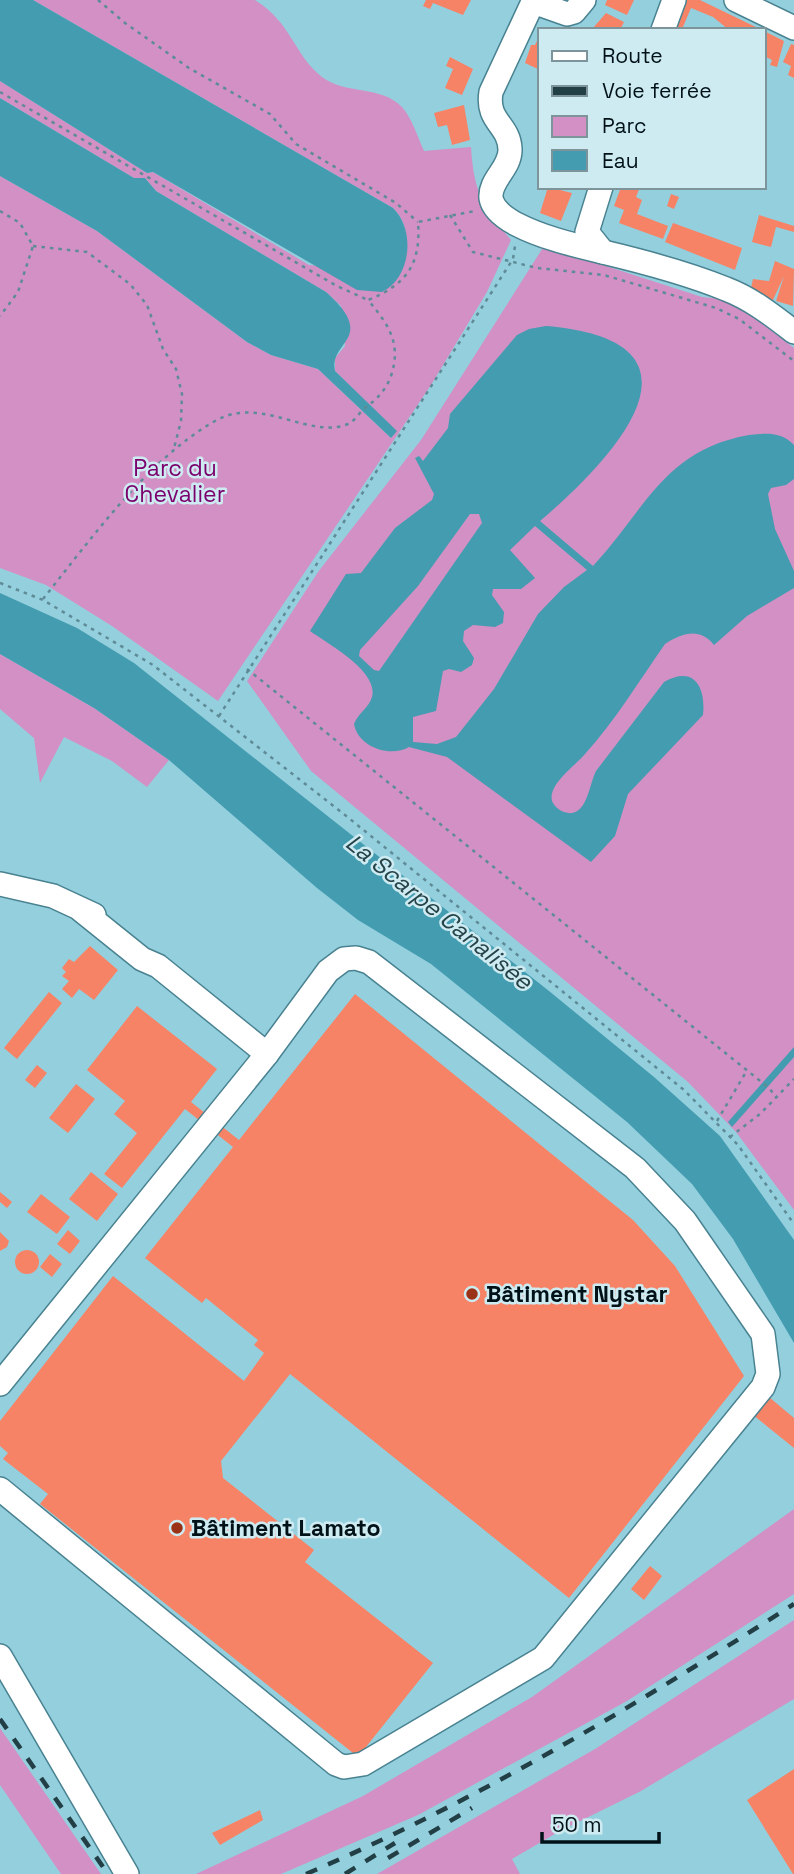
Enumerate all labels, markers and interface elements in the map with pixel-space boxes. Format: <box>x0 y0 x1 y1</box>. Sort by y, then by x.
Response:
legend <box>538 28 766 189</box>
text: Route <box>602 42 663 69</box>
text: Voie ferrée <box>602 77 712 104</box>
text: Parc <box>602 112 647 139</box>
text: Eau <box>602 147 639 174</box>
park label: Parc du Chevalier <box>125 453 225 509</box>
water label: La Scarpe Canalisée <box>340 827 540 997</box>
place label: Bâtiment Nystar <box>486 1279 668 1309</box>
marker: Bâtiment Nystar <box>464 1286 480 1302</box>
place label: Bâtiment Lamato <box>191 1513 380 1543</box>
marker: Bâtiment Lamato <box>169 1520 185 1536</box>
scale bar <box>542 1800 659 1844</box>
text: 50 m <box>552 1811 602 1838</box>

